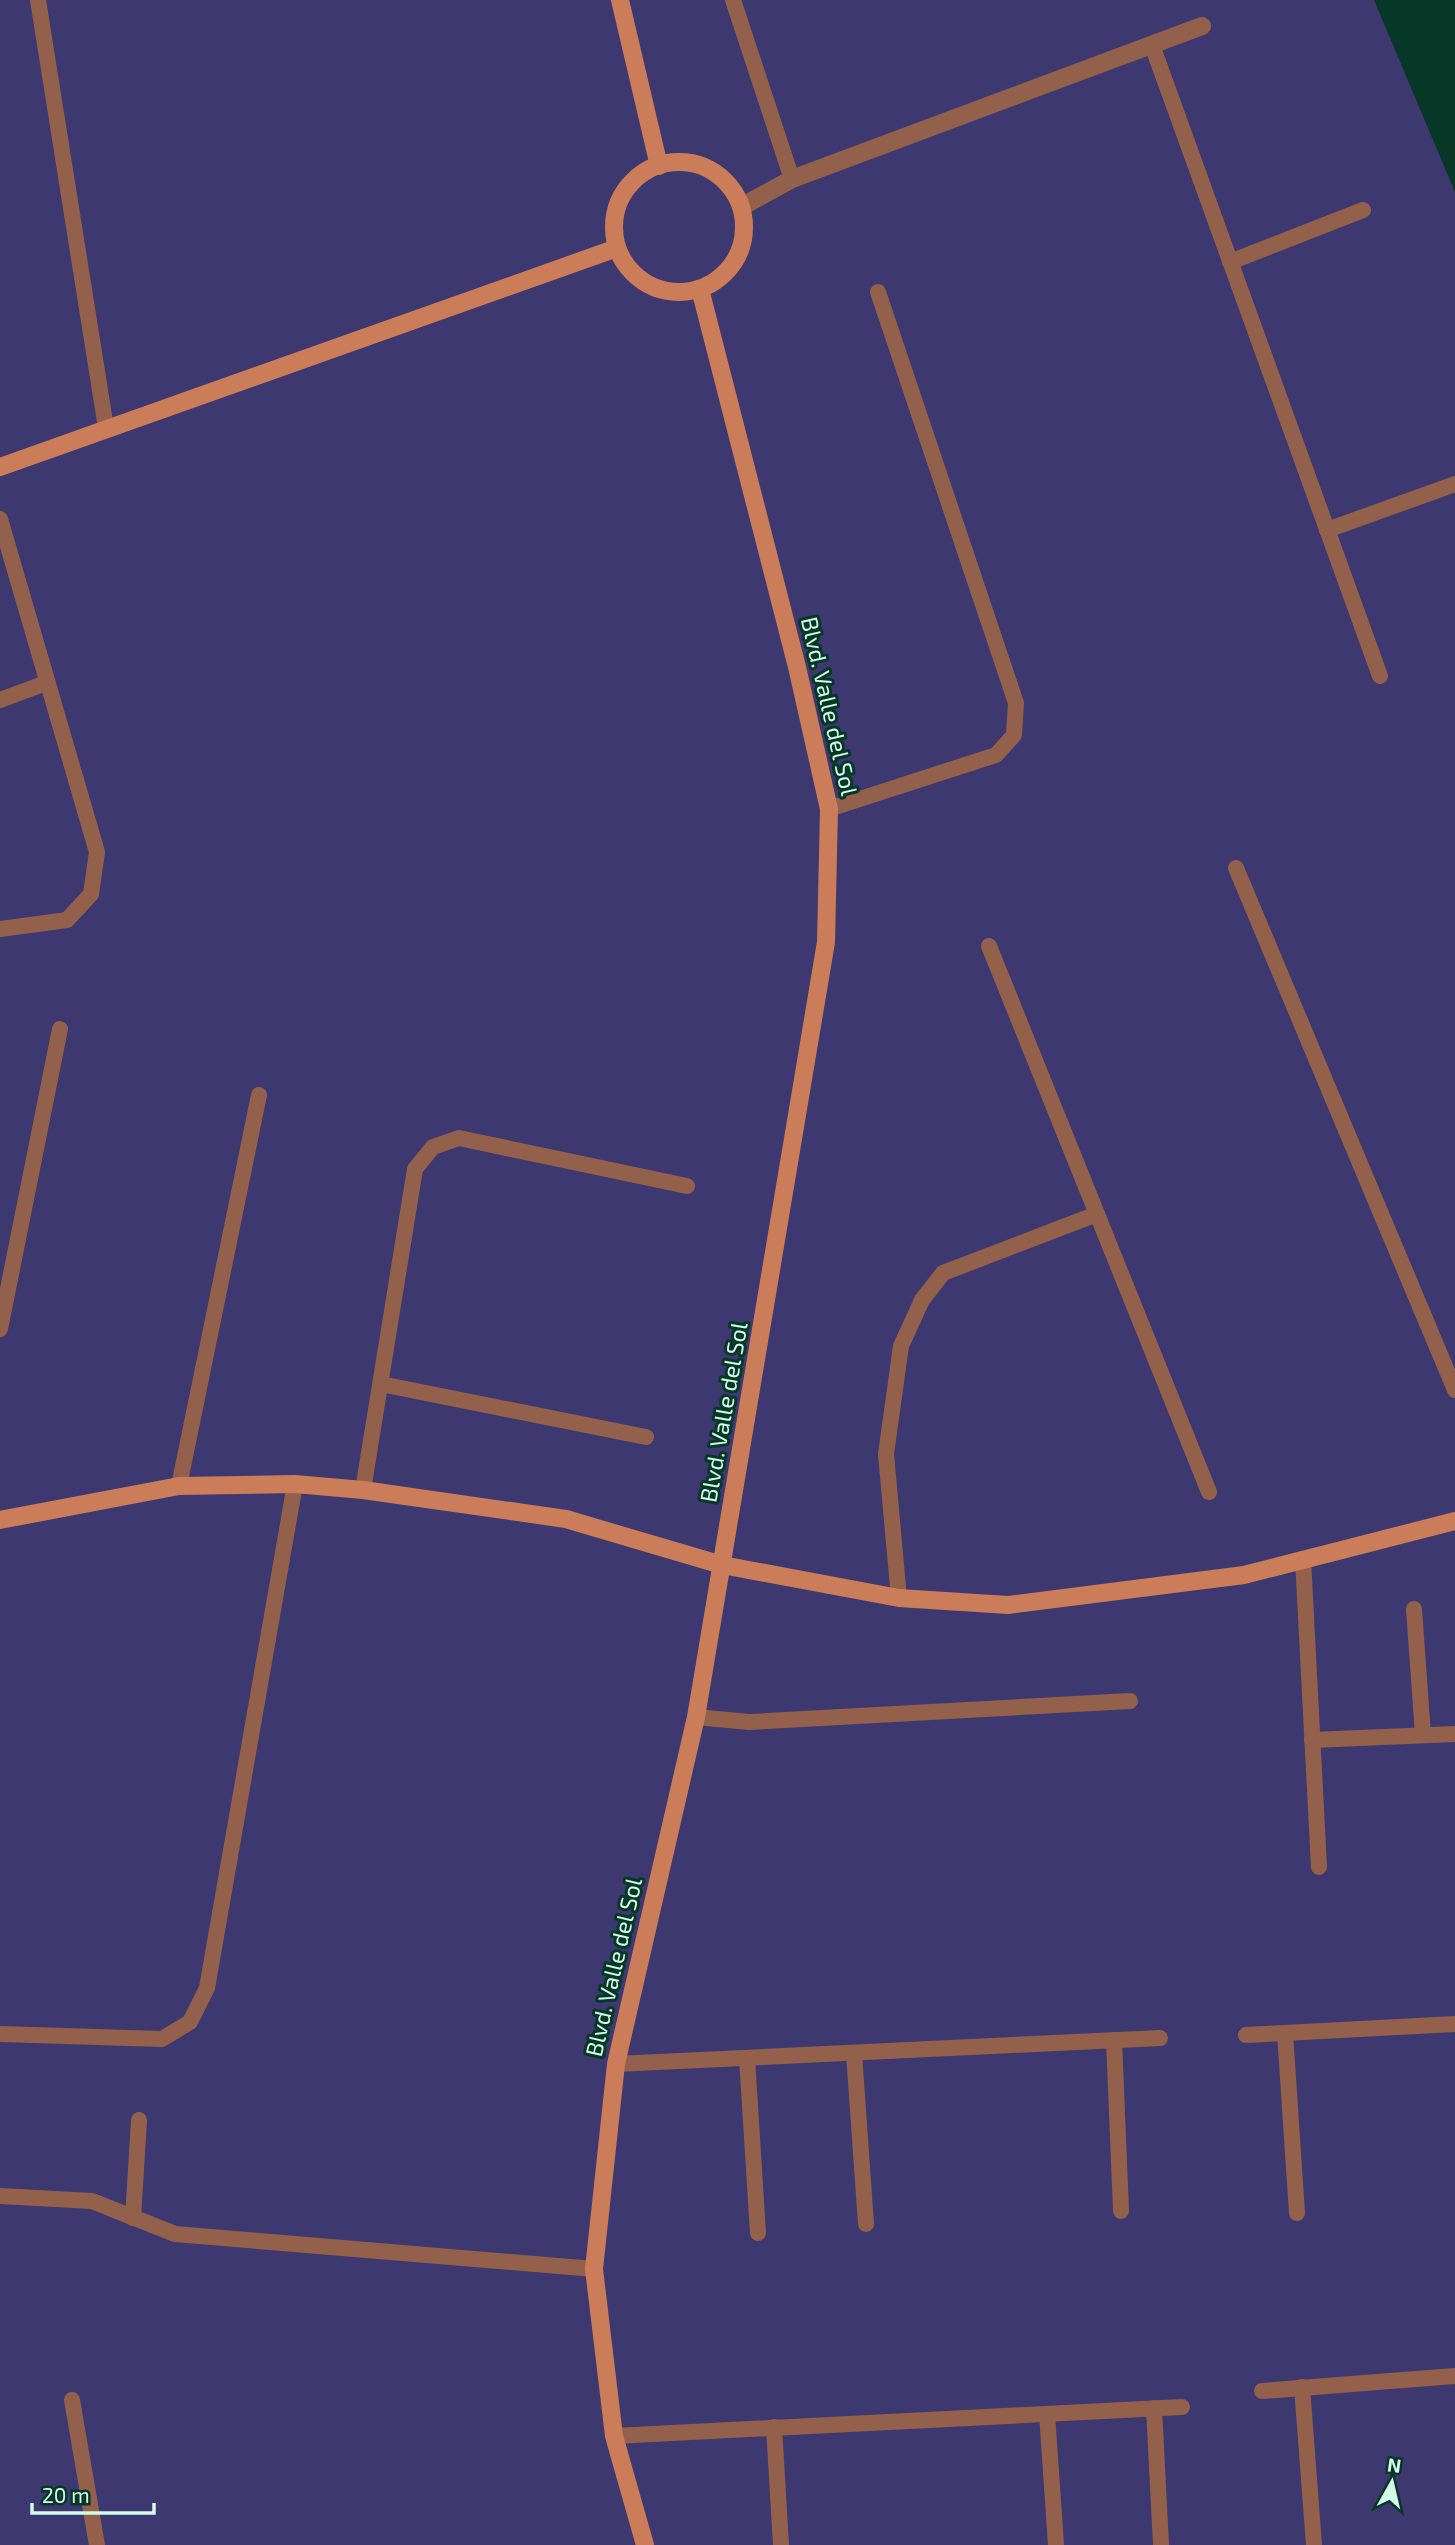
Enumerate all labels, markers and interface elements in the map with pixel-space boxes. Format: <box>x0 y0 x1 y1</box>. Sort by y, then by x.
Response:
street label: Blvd. Valle del Sol <box>796 614 864 798</box>
street label: Blvd. Valle del Sol <box>693 1320 753 1504</box>
street label: Blvd. Valle del Sol <box>579 1875 647 2059</box>
north arrow <box>1357 2447 1427 2517</box>
text: N <box>1386 2452 1403 2477</box>
scale bar <box>32 2472 154 2516</box>
text: 20 m <box>42 2482 90 2507</box>

